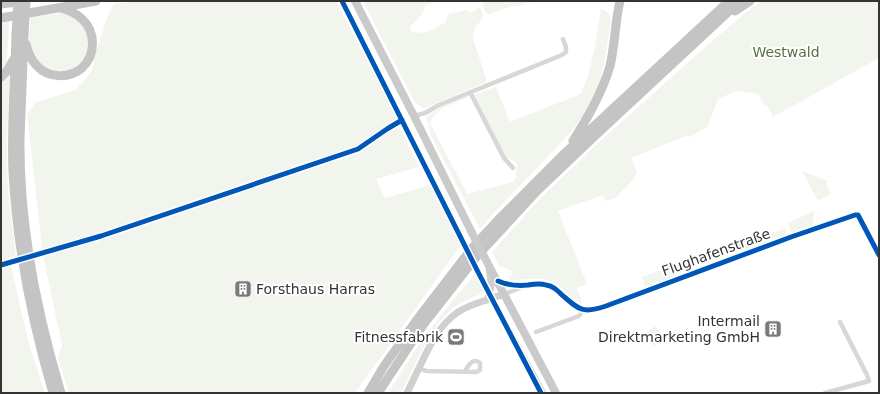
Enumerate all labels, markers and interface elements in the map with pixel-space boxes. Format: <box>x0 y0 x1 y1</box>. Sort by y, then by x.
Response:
park label: Westwald <box>752 44 820 60</box>
street label: Flughafenstraße <box>660 225 772 279</box>
building icon: Forsthaus Harras <box>233 279 253 299</box>
place label: Forsthaus Harras <box>256 281 375 297</box>
place label: Intermail Direktmarketing GmbH <box>598 313 760 345</box>
building icon: Intermail Direktmarketing GmbH <box>763 319 783 339</box>
sports icon: Fitnessfabrik <box>446 327 466 347</box>
place label: Fitnessfabrik <box>354 329 444 345</box>

